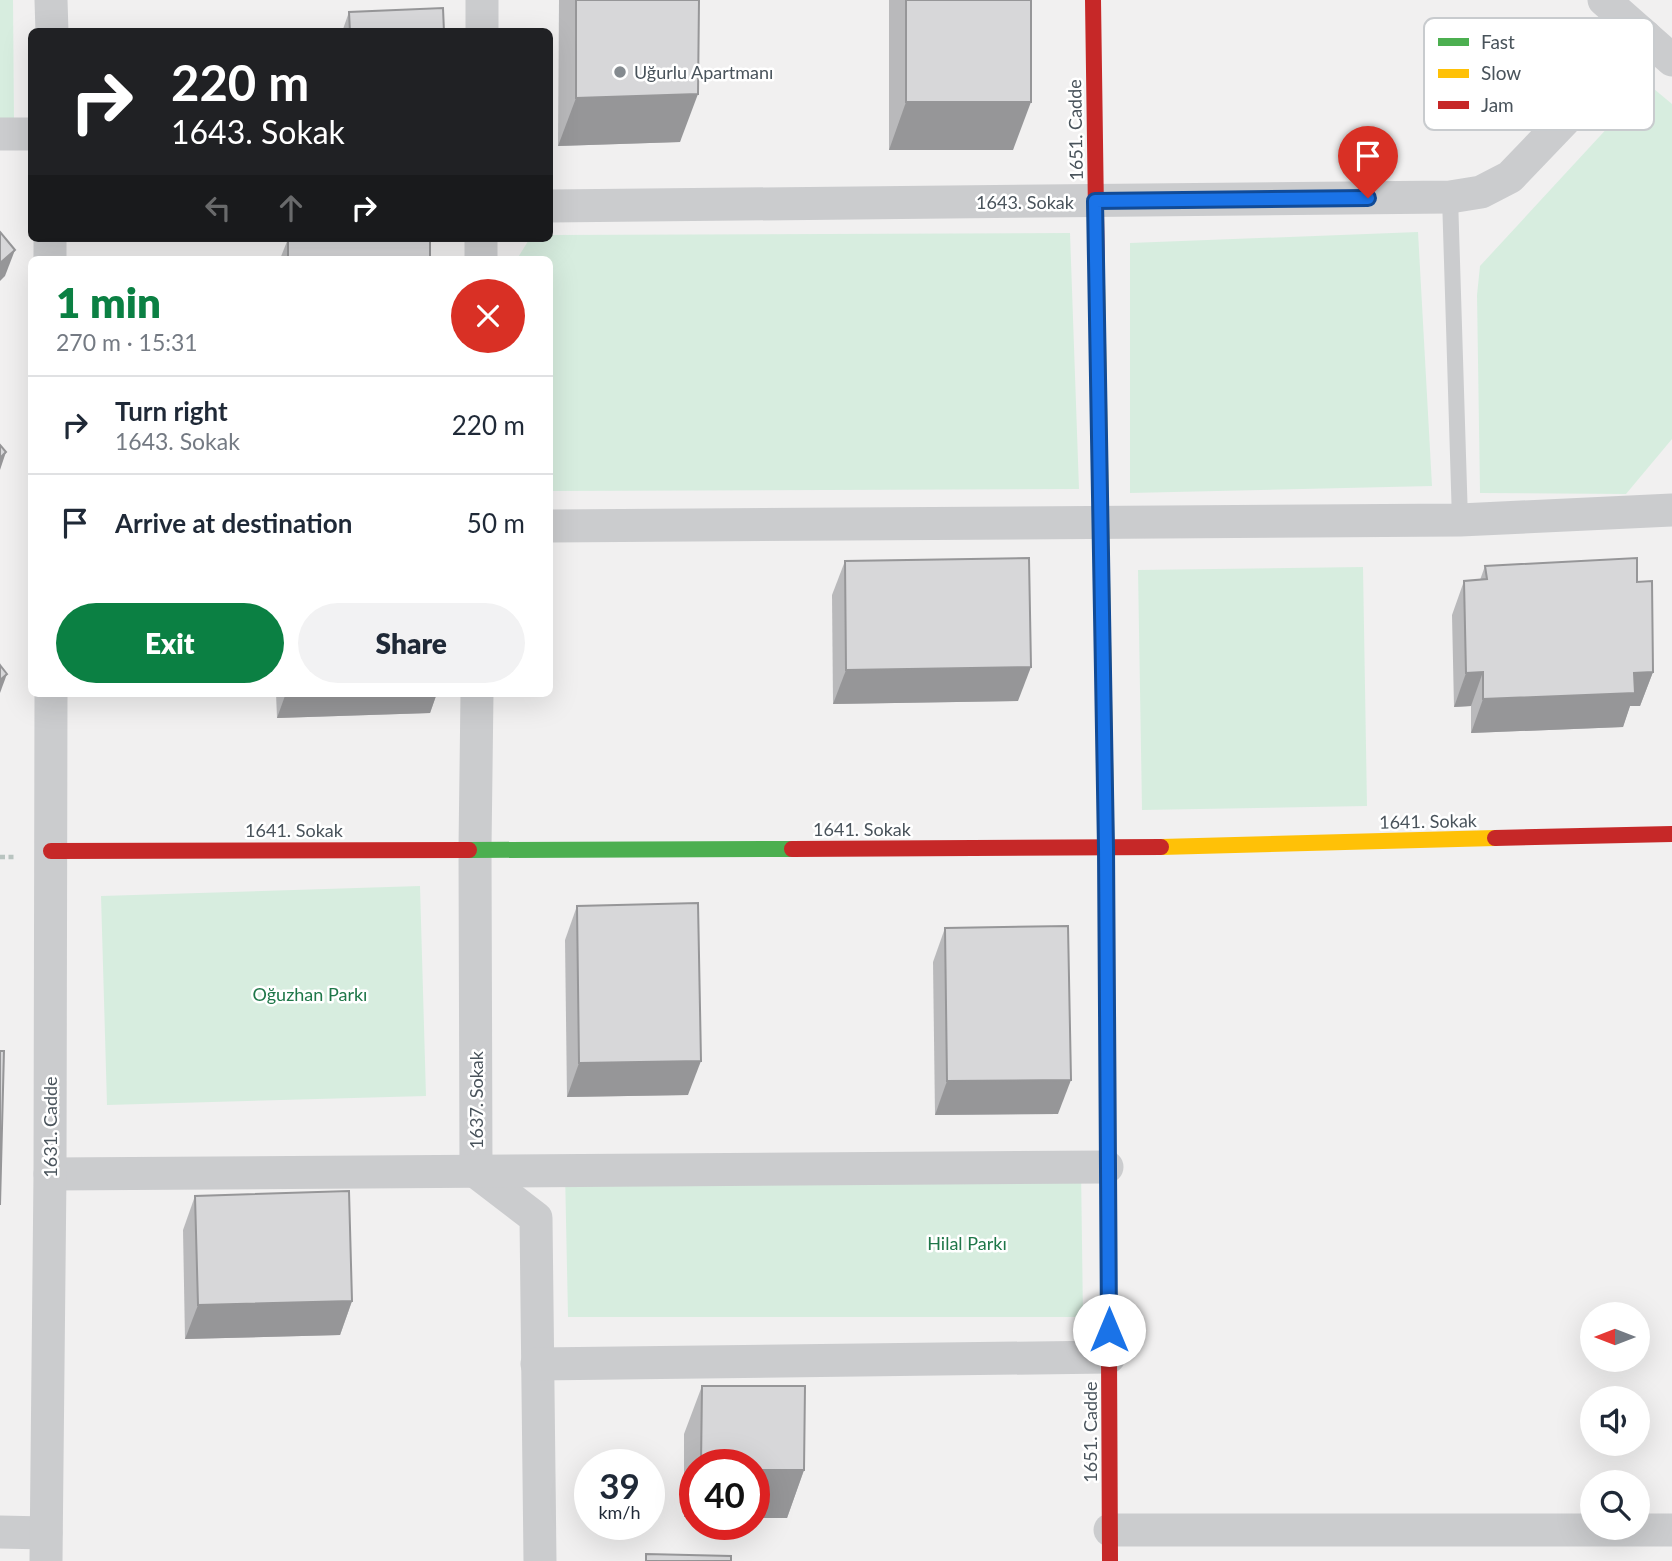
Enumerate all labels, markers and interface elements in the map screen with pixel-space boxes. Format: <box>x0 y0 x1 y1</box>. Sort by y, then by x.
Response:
legend <box>1424 18 1654 130</box>
text: Fast <box>1481 30 1515 53</box>
text: 220 m <box>171 53 309 111</box>
icon: right <box>56 56 147 147</box>
place label: Uğurlu Apartmanı <box>634 61 773 83</box>
text: Slow <box>1481 61 1521 84</box>
marker: Uğurlu Apartmanı <box>612 64 628 80</box>
street label: 1651. Cadde <box>1063 79 1087 181</box>
text: Jam <box>1481 93 1514 116</box>
text: 1643. Sokak <box>171 112 345 151</box>
pin <box>1338 126 1398 198</box>
icon: arrive <box>1349 137 1387 175</box>
icon: left <box>199 189 237 227</box>
icon: ahead <box>272 189 310 227</box>
icon: right <box>345 189 383 227</box>
street label: 1643. Sokak <box>976 191 1075 213</box>
text: 1 min <box>56 277 161 327</box>
button: close <box>451 279 525 353</box>
text: 270 m · 15:31 <box>56 328 198 356</box>
text: Turn right <box>115 395 228 427</box>
icon: right <box>56 406 94 444</box>
text: 220 m <box>452 409 525 441</box>
text: 1643. Sokak <box>115 427 240 455</box>
icon: arrive <box>56 504 94 542</box>
text: Arrive at destination <box>115 507 352 539</box>
text: 50 m <box>467 507 525 539</box>
button: Exit <box>56 603 284 683</box>
button: Share <box>298 603 525 683</box>
street label: 1641. Sokak <box>1379 809 1478 833</box>
street label: 1641. Sokak <box>813 818 912 840</box>
street label: 1641. Sokak <box>245 819 344 841</box>
park label: Oğuzhan Parkı <box>253 983 367 1005</box>
street label: 1637. Sokak <box>465 1050 487 1149</box>
street label: 1631. Cadde <box>39 1076 61 1178</box>
park label: Hilal Parkı <box>927 1232 1007 1254</box>
position arrow <box>1072 1293 1146 1367</box>
north arrow <box>1580 1302 1650 1372</box>
map controls <box>1580 1302 1650 1540</box>
street label: 1651. Cadde <box>1079 1381 1101 1483</box>
button: sound <box>1580 1386 1650 1456</box>
speed limit sign: 40 <box>679 1449 770 1540</box>
text: 39 <box>599 1464 640 1506</box>
button: search <box>1580 1470 1650 1540</box>
text: km/h <box>598 1501 641 1523</box>

